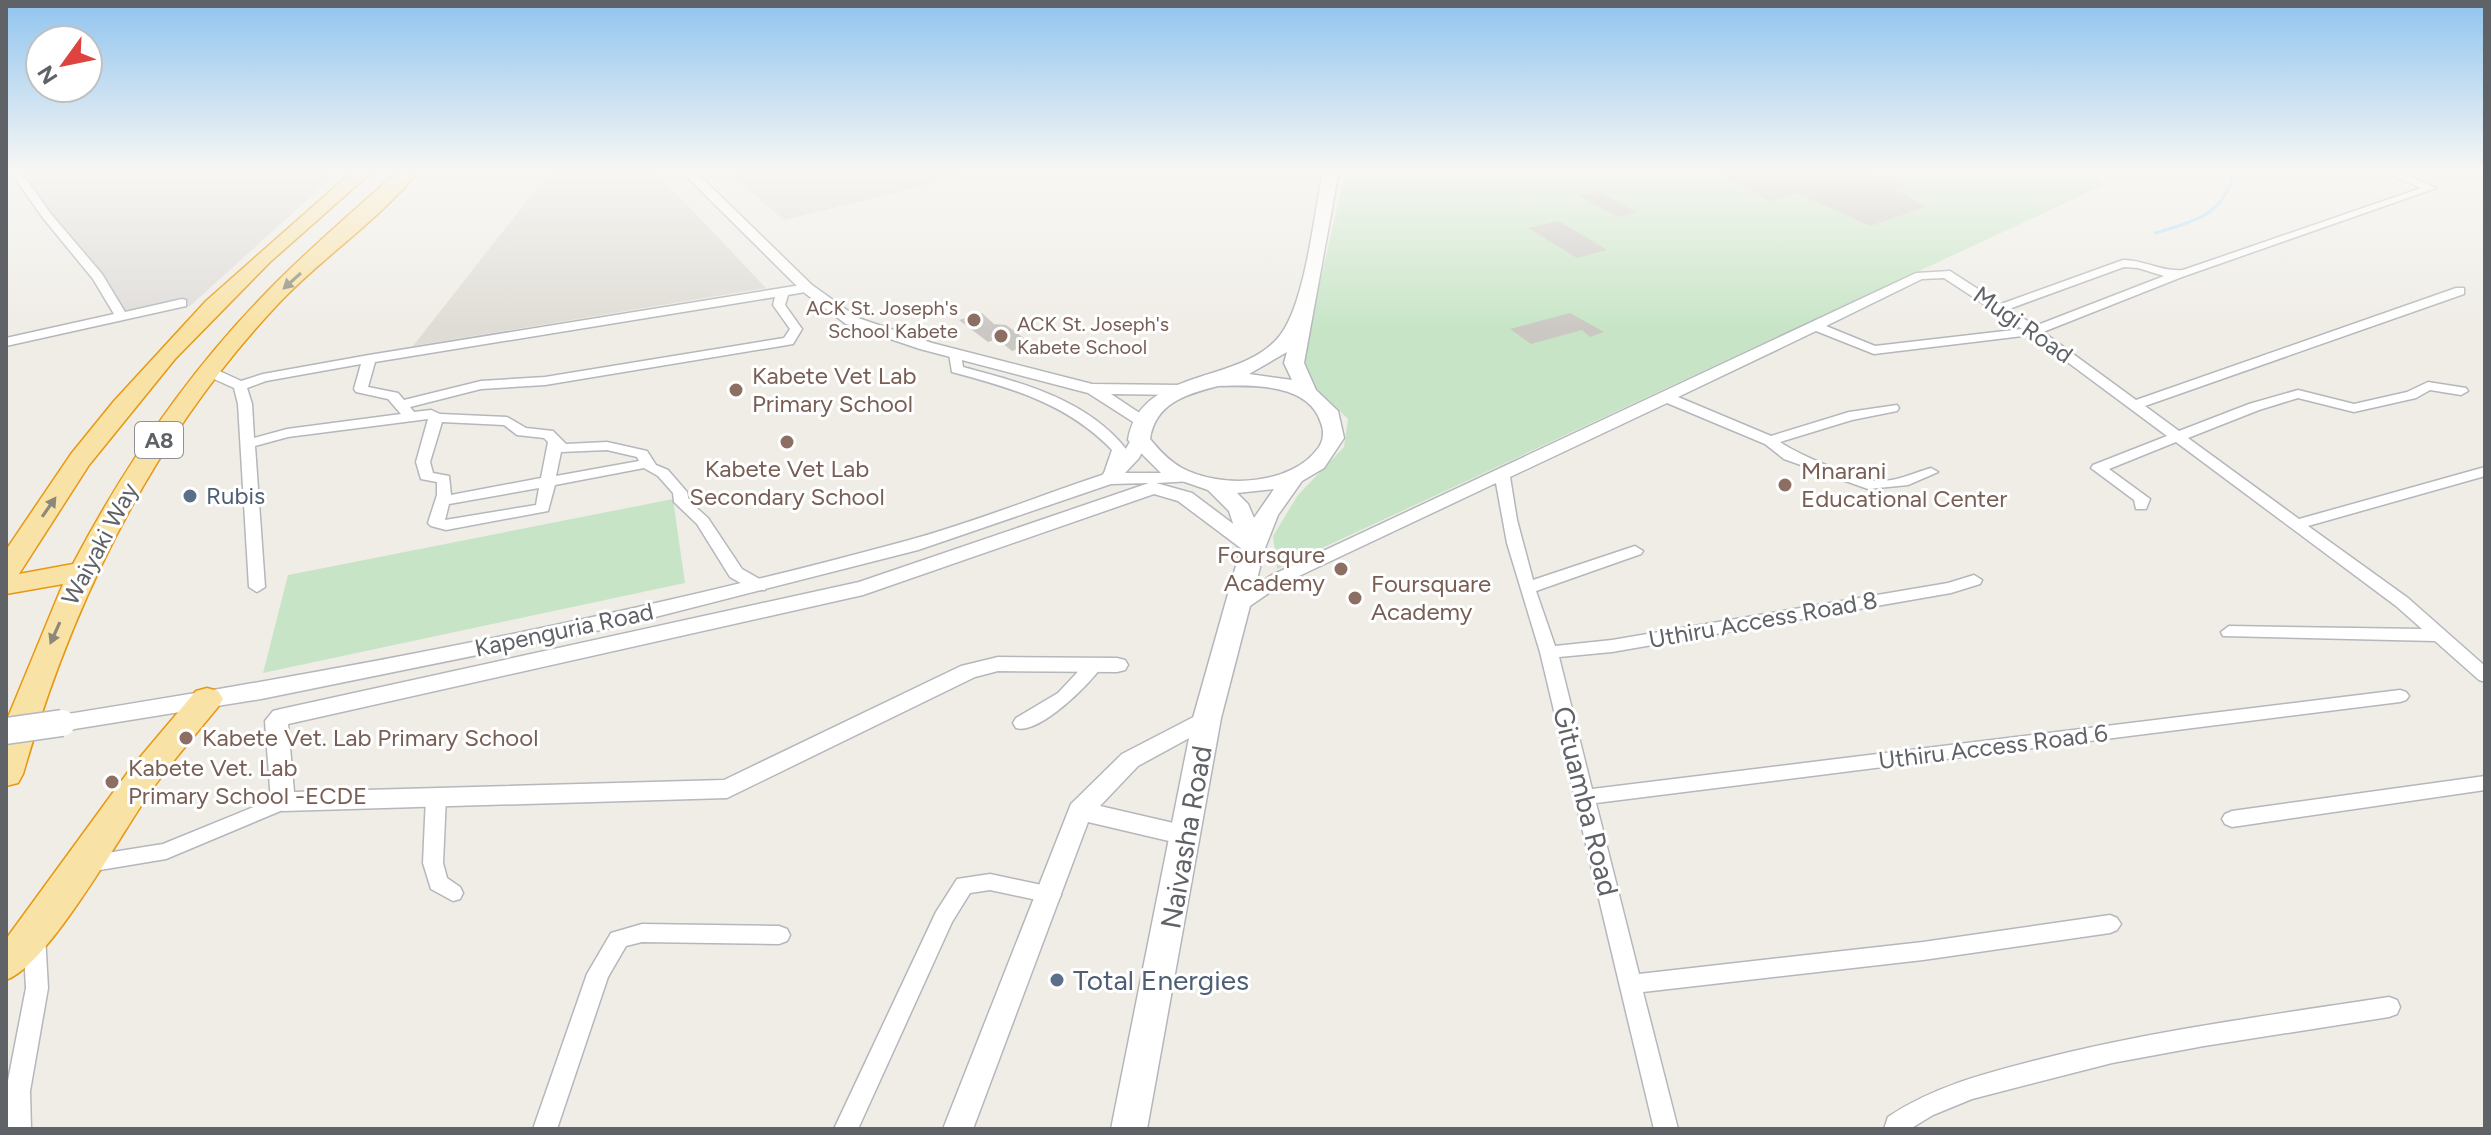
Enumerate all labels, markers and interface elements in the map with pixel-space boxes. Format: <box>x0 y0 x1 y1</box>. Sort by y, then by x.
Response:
north arrow <box>24 24 104 104</box>
text: N <box>32 60 64 89</box>
one-way arrow <box>283 271 302 289</box>
street label: Mugi Road <box>1968 280 2079 369</box>
place label: ACK St. Joseph's School Kabete <box>806 296 958 343</box>
marker: ACK St. Joseph's School Kabete <box>965 311 983 329</box>
place label: ACK St. Joseph's Kabete School <box>1017 312 1169 359</box>
marker: ACK St. Joseph's Kabete School <box>992 327 1010 345</box>
place label: Kabete Vet Lab Primary School <box>752 361 916 418</box>
marker: Kabete Vet Lab Primary School <box>727 381 745 399</box>
road number: A8 <box>135 422 183 458</box>
marker: Kabete Vet Lab Secondary School <box>778 433 796 451</box>
place label: Kabete Vet Lab Secondary School <box>689 454 885 511</box>
place label: Mnarani Educational Center <box>1801 456 2007 513</box>
marker: Mnarani Educational Center <box>1776 476 1794 494</box>
street label: Waiyaki Way <box>55 477 144 610</box>
place label: Rubis <box>206 481 265 510</box>
marker: Rubis <box>181 487 199 505</box>
one-way arrow <box>41 496 56 517</box>
place label: Foursqure Academy <box>1217 540 1325 597</box>
marker: Foursqure Academy <box>1332 560 1350 578</box>
place label: Foursquare Academy <box>1371 569 1491 626</box>
street label: Uthiru Access Road 8 <box>1646 585 1880 654</box>
marker: Foursquare Academy <box>1346 589 1364 607</box>
street label: Kapenguria Road <box>472 596 656 663</box>
one-way arrow <box>48 622 61 645</box>
street label: Gituamba Road <box>1546 703 1626 899</box>
street label: Uthiru Access Road 6 <box>1877 718 2109 775</box>
place label: Kabete Vet. Lab Primary School <box>202 723 538 752</box>
marker: Kabete Vet. Lab Primary School <box>177 729 195 747</box>
street label: Naivasha Road <box>1153 743 1219 931</box>
place label: Kabete Vet. Lab Primary School -ECDE <box>128 753 367 810</box>
marker: Kabete Vet. Lab Primary School -ECDE <box>103 773 121 791</box>
place label: Total Energies <box>1073 963 1249 997</box>
marker: Total Energies <box>1048 971 1066 989</box>

